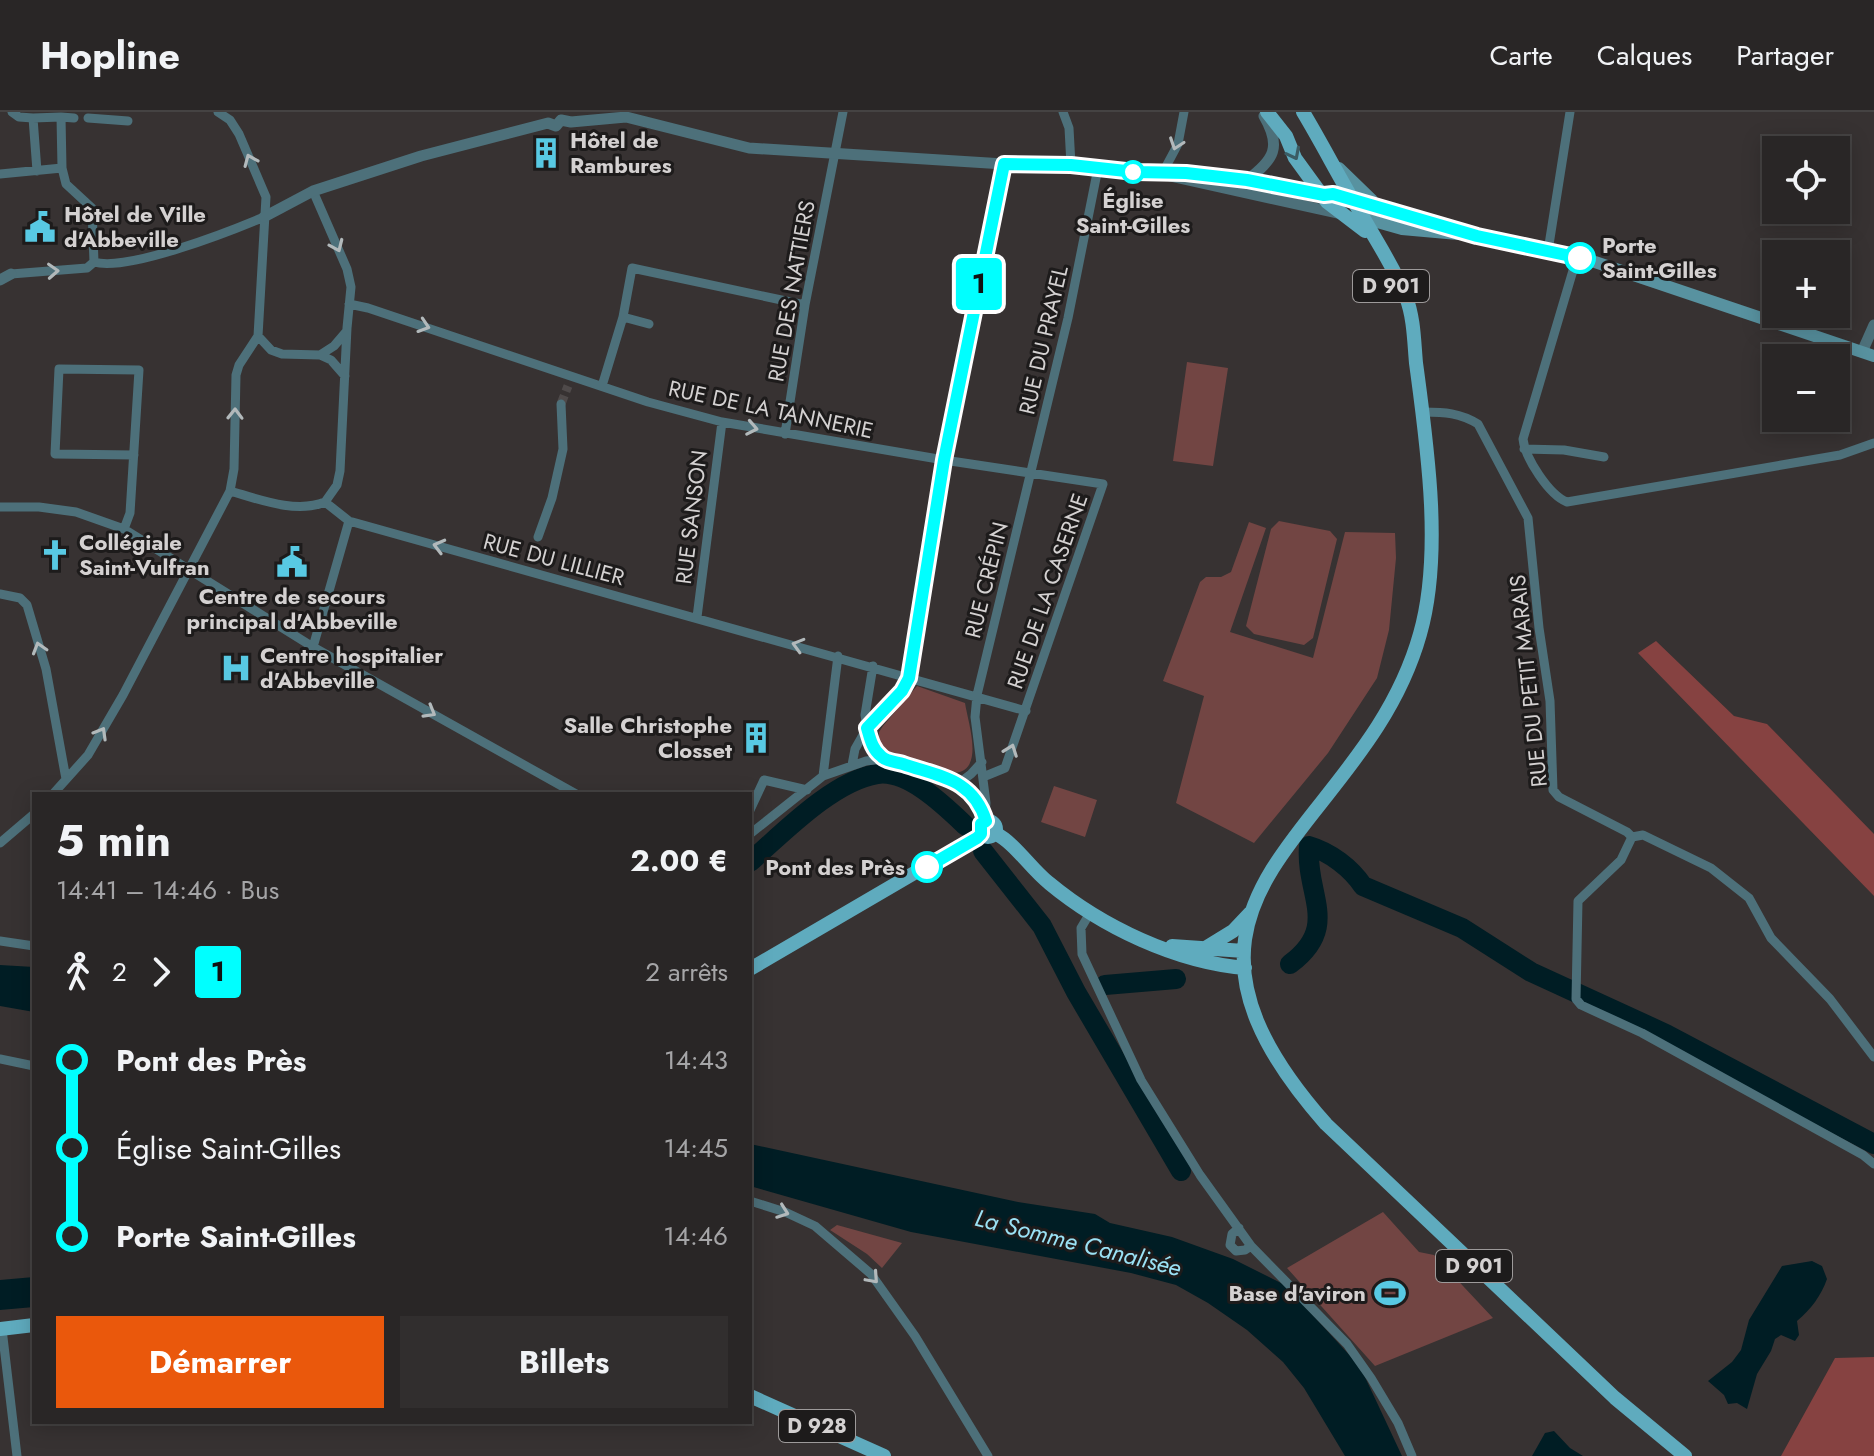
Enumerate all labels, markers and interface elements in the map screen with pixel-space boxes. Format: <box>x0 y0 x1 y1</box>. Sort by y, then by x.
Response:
text: Hopline <box>40 28 180 83</box>
text: Carte <box>1489 35 1553 76</box>
text: Calques <box>1597 35 1692 76</box>
text: Partager <box>1736 35 1834 76</box>
place label: Hôtel de Rambures <box>570 124 672 181</box>
building icon: Hôtel de Rambures <box>529 136 563 170</box>
one-way arrow <box>1169 136 1185 150</box>
map controls <box>1762 136 1850 432</box>
button: locate <box>1762 136 1850 224</box>
one-way arrow <box>1285 146 1300 161</box>
one-way arrow <box>244 154 260 168</box>
marker: Église Saint-Gilles <box>1122 161 1144 183</box>
place label: Église Saint-Gilles <box>1076 184 1190 241</box>
place label: Hôtel de Ville d'Abbeville <box>64 198 206 255</box>
street label: RUE DES NATTIERS <box>759 198 823 384</box>
public building icon: Hôtel de Ville d'Abbeville <box>23 210 57 244</box>
place label: Porte Saint-Gilles <box>1602 229 1717 286</box>
one-way arrow <box>328 238 344 252</box>
button: + <box>1762 240 1850 328</box>
marker: Porte Saint-Gilles <box>1565 243 1595 273</box>
line badge: 1 <box>953 258 1005 310</box>
one-way arrow <box>47 262 60 279</box>
street label: RUE DU PRAYEL <box>1010 262 1076 418</box>
text: 1 <box>972 263 986 304</box>
road number: D 901 <box>1353 270 1429 302</box>
one-way arrow <box>417 317 430 333</box>
button: − <box>1762 344 1850 432</box>
street label: RUE DE LA TANNERIE <box>666 372 876 446</box>
one-way arrow <box>226 407 244 420</box>
one-way arrow <box>746 418 759 435</box>
street label: RUE SANSON <box>667 448 715 586</box>
street label: RUE DE LA CASERNE <box>998 489 1096 693</box>
street label: RUE CRÉPIN <box>956 519 1016 641</box>
street label: RUE DU LILLIER <box>480 525 629 593</box>
place label: Collégiale Saint-Vulfran <box>79 526 210 583</box>
church icon: Collégiale Saint-Vulfran <box>38 538 72 572</box>
one-way arrow <box>433 538 447 555</box>
public building icon: Centre de secours principal d'Abbeville <box>275 545 309 579</box>
street label: RUE DU PETIT MARAIS <box>1501 573 1555 789</box>
place label: Centre de secours principal d'Abbeville <box>186 580 398 637</box>
one-way arrow <box>791 638 805 654</box>
place label: Centre hospitalier d'Abbeville <box>260 639 443 696</box>
one-way arrow <box>32 642 48 655</box>
hospital icon: Centre hospitalier d'Abbeville <box>219 651 253 685</box>
one-way arrow <box>421 702 436 718</box>
place label: Salle Christophe Closset <box>564 709 732 766</box>
building icon: Salle Christophe Closset <box>739 721 773 755</box>
one-way arrow <box>91 727 107 742</box>
one-way arrow <box>1001 744 1018 758</box>
text: 5 min <box>56 809 171 873</box>
text: 2.00 € <box>630 839 728 882</box>
place label: Pont des Près <box>765 851 905 883</box>
marker: Pont des Près <box>912 852 942 882</box>
text: 14:41 – 14:46 · Bus <box>56 871 279 909</box>
icon: walk <box>56 950 100 994</box>
icon: forward <box>139 950 183 994</box>
text: 1 <box>211 951 225 992</box>
text: 2 <box>112 953 127 991</box>
text: 2 arrêts <box>645 953 728 991</box>
text: Pont des Près <box>116 1039 307 1082</box>
text: 14:43 <box>664 1041 728 1079</box>
text: Église Saint-Gilles <box>116 1127 341 1170</box>
text: 14:45 <box>664 1129 728 1167</box>
water label: La Somme Canalisée <box>971 1200 1185 1285</box>
one-way arrow <box>775 1202 789 1219</box>
text: Porte Saint-Gilles <box>116 1215 356 1258</box>
text: 14:46 <box>663 1217 728 1255</box>
road number: D 901 <box>1436 1250 1512 1282</box>
one-way arrow <box>864 1269 878 1283</box>
sports icon: Base d'aviron <box>1373 1276 1407 1310</box>
place label: Base d'aviron <box>1228 1277 1366 1309</box>
button: Démarrer <box>56 1316 384 1408</box>
button: Billets <box>400 1316 728 1408</box>
road number: D 928 <box>779 1410 855 1442</box>

